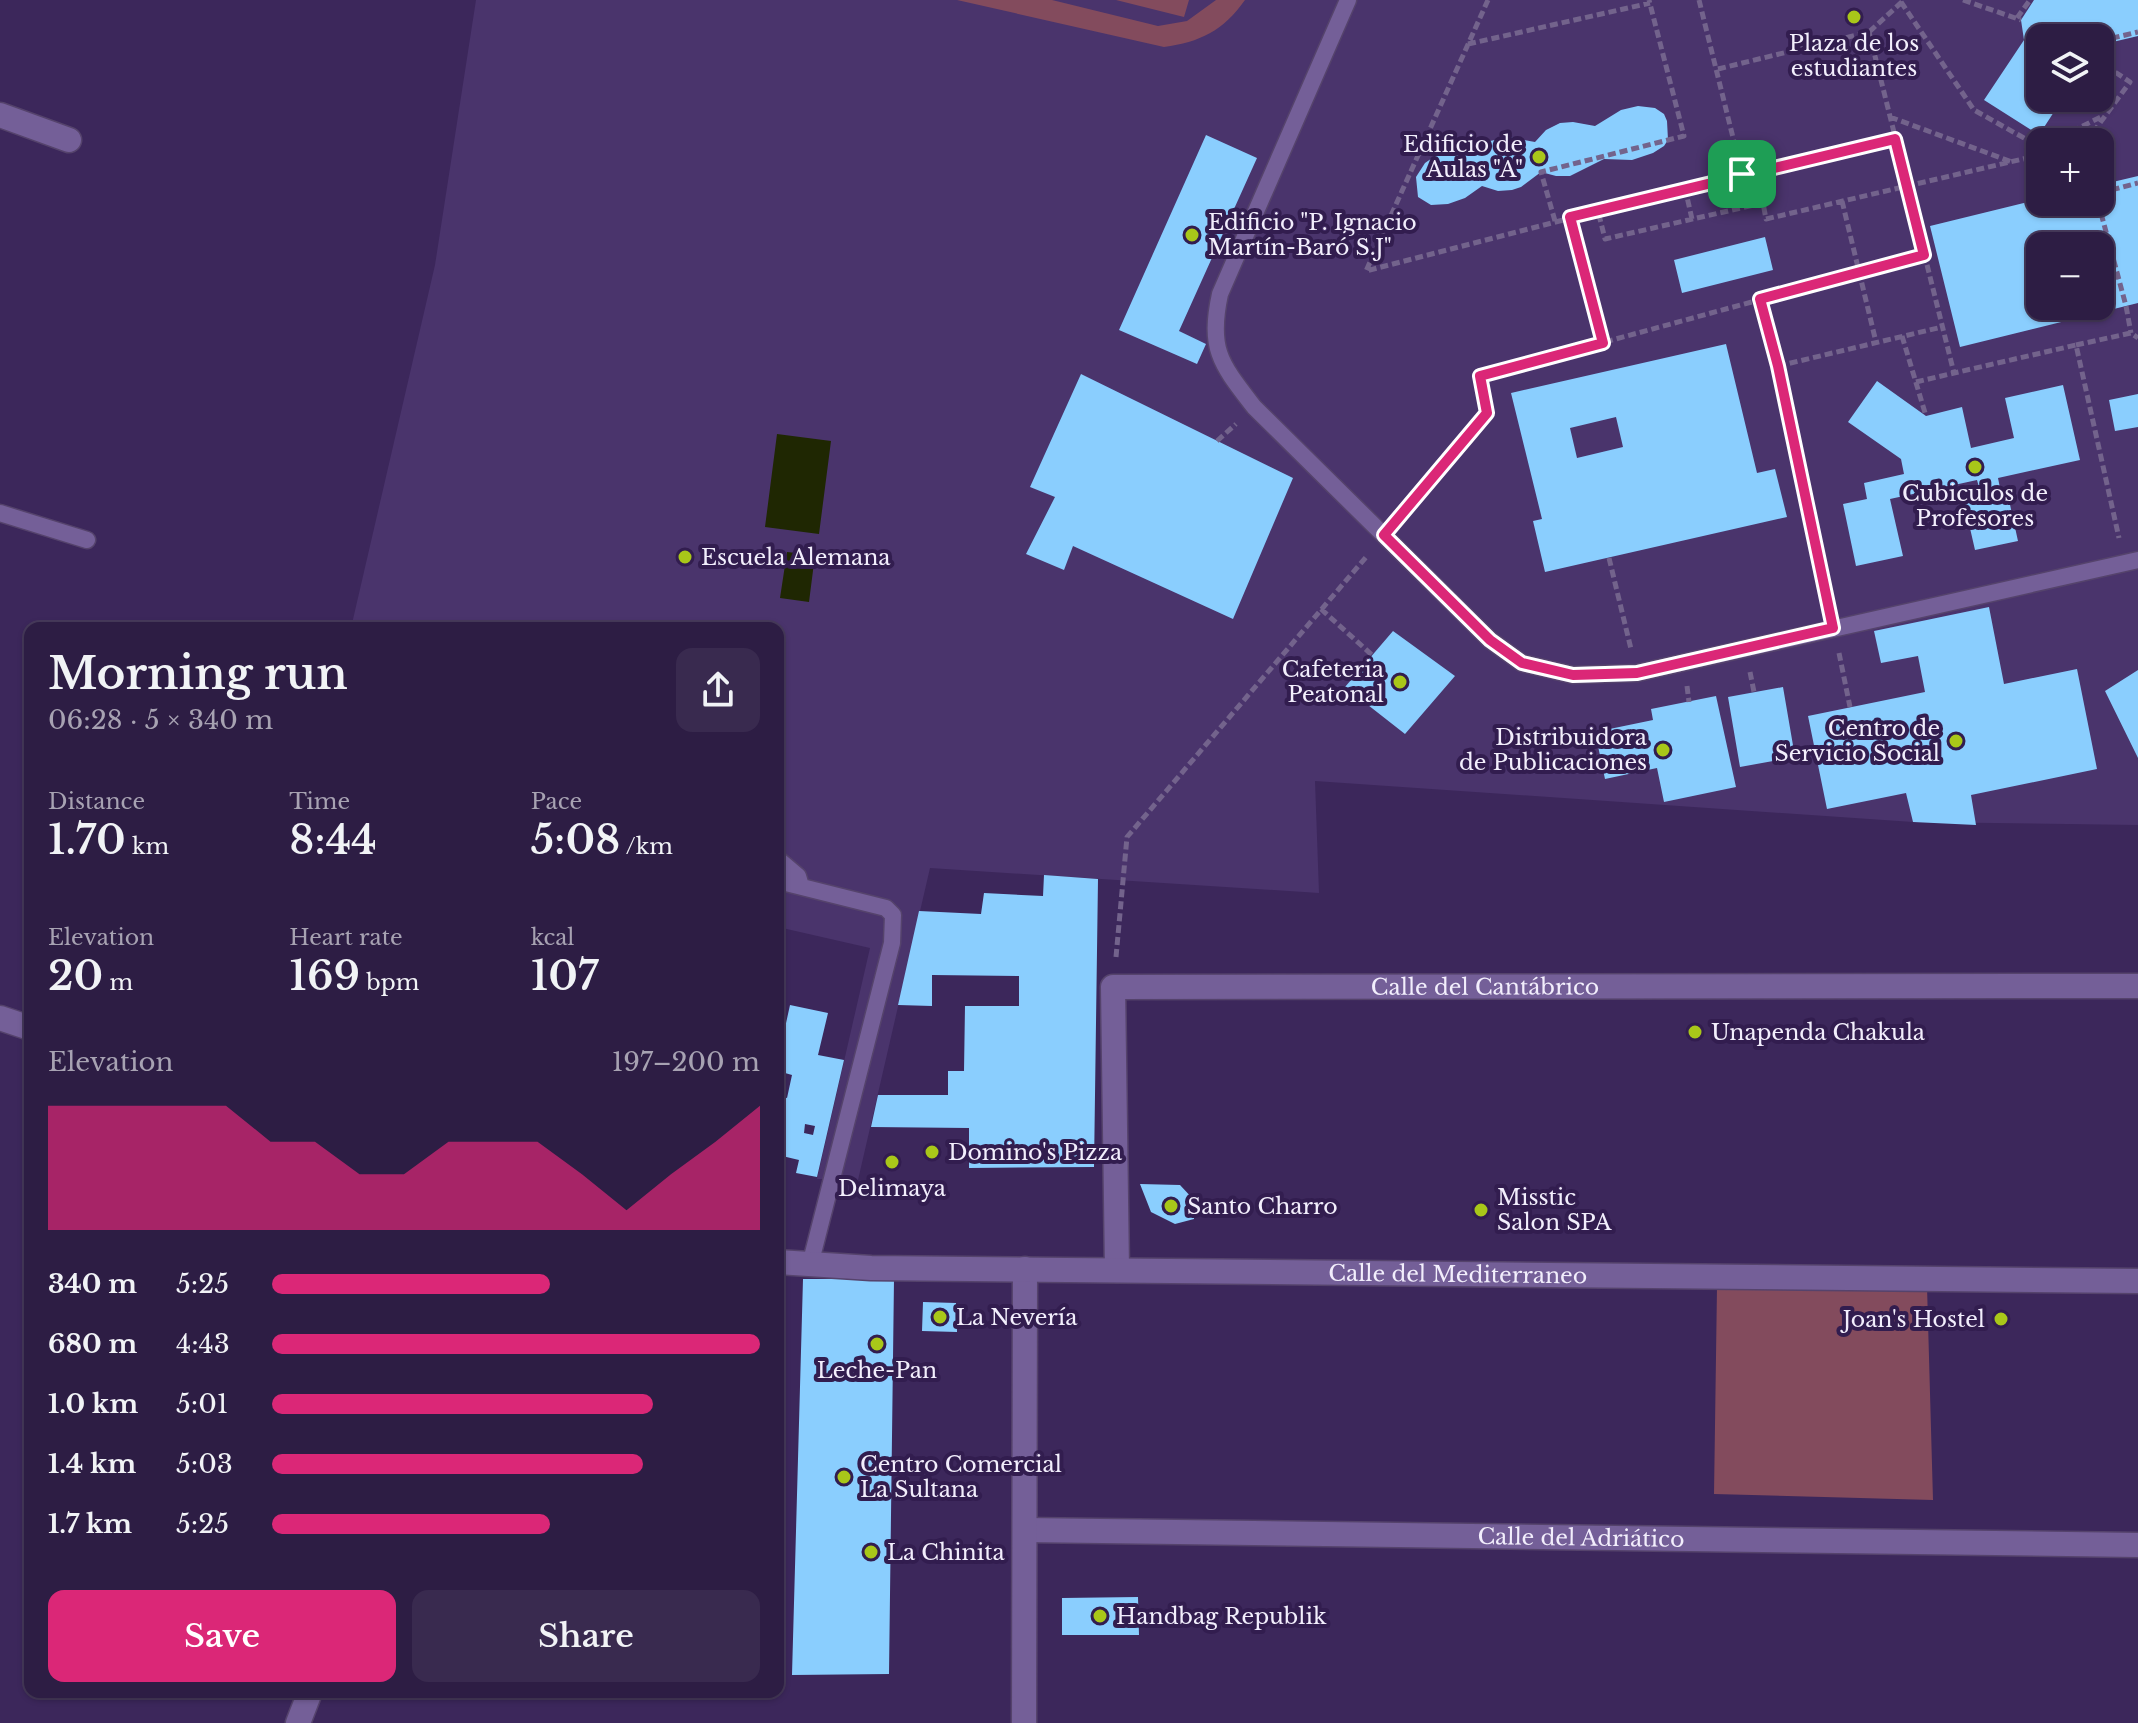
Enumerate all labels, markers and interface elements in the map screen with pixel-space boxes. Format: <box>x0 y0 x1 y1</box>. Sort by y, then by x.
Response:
marker: Plaza de los estudiantes <box>1845 8 1863 26</box>
map controls <box>2026 24 2114 320</box>
button: layers <box>2026 24 2114 112</box>
place label: Plaza de los estudiantes <box>1789 30 1919 82</box>
button: + <box>2026 128 2114 216</box>
place label: Edificio de Aulas "A" <box>1403 131 1523 183</box>
pin <box>1708 140 1776 208</box>
marker: Edificio de Aulas "A" <box>1530 148 1548 166</box>
icon: arrive <box>1720 152 1764 196</box>
place label: Edificio "P. Ignacio Martín-Baró S.J" <box>1208 209 1417 261</box>
marker: Edificio "P. Ignacio Martín-Baró S.J" <box>1183 226 1201 244</box>
button: − <box>2026 232 2114 320</box>
marker: Cubiculos de Profesores <box>1966 458 1984 476</box>
place label: Cubiculos de Profesores <box>1902 480 2048 532</box>
place label: Escuela Alemana <box>701 544 891 571</box>
marker: Escuela Alemana <box>676 548 694 566</box>
text: Morning run <box>48 646 348 701</box>
button: share <box>676 648 760 732</box>
place label: Cafeteria Peatonal <box>1282 656 1385 708</box>
marker: Cafeteria Peatonal <box>1391 673 1409 691</box>
text: 06:28 · 5 × 340 m <box>48 704 273 736</box>
place label: Centro de Servicio Social <box>1775 715 1940 767</box>
place label: Distribuidora de Publicaciones <box>1459 724 1648 776</box>
marker: Centro de Servicio Social <box>1947 732 1965 750</box>
marker: Distribuidora de Publicaciones <box>1654 741 1672 759</box>
text: Distance <box>48 788 145 815</box>
text: Time <box>289 788 350 815</box>
text: Pace <box>531 788 582 815</box>
text: 1.70 <box>48 815 126 865</box>
text: 8:44 <box>289 815 377 865</box>
text: 5:08 <box>531 815 620 865</box>
text: km <box>126 833 169 860</box>
text: /km <box>620 833 673 860</box>
text: Elevation <box>48 924 154 951</box>
text: Heart rate <box>289 924 403 951</box>
text: kcal <box>531 924 575 951</box>
text: 20 <box>48 951 103 1001</box>
text: 169 <box>289 951 360 1001</box>
text: 107 <box>531 951 598 1001</box>
text: m <box>103 969 133 996</box>
text: bpm <box>360 969 419 996</box>
street label: Calle del Cantábrico <box>1371 974 1599 1001</box>
place label: Unapenda Chakula <box>1711 1019 1926 1046</box>
marker: Unapenda Chakula <box>1686 1023 1704 1041</box>
text: Elevation <box>48 1046 174 1078</box>
text: 197–200 m <box>612 1046 760 1078</box>
place label: Domino's Pizza <box>948 1139 1123 1166</box>
marker: Domino's Pizza <box>923 1143 941 1161</box>
marker: Delimaya <box>883 1153 901 1171</box>
place label: Delimaya <box>838 1175 947 1202</box>
place label: Misstic Salon SPA <box>1497 1184 1612 1236</box>
place label: Santo Charro <box>1187 1193 1338 1220</box>
marker: Santo Charro <box>1162 1197 1180 1215</box>
marker: Misstic Salon SPA <box>1472 1201 1490 1219</box>
street label: Calle del Mediterraneo <box>1328 1260 1587 1289</box>
text: 340 m <box>48 1268 137 1300</box>
text: 5:25 <box>176 1268 229 1300</box>
place label: La Nevería <box>956 1304 1078 1331</box>
place label: Joan's Hostel <box>1840 1306 1985 1333</box>
marker: La Nevería <box>931 1308 949 1326</box>
marker: Joan's Hostel <box>1992 1310 2010 1328</box>
text: 680 m <box>48 1328 137 1360</box>
text: 4:43 <box>176 1328 230 1360</box>
marker: Leche-Pan <box>868 1335 886 1353</box>
place label: Leche-Pan <box>817 1357 937 1384</box>
text: 1.0 km <box>48 1388 138 1420</box>
text: 5:01 <box>176 1388 228 1420</box>
text: 1.4 km <box>48 1448 136 1480</box>
text: 5:03 <box>176 1448 233 1480</box>
place label: Centro Comercial La Sultana <box>860 1451 1062 1503</box>
marker: Centro Comercial La Sultana <box>835 1468 853 1486</box>
text: 1.7 km <box>48 1508 132 1540</box>
text: 5:25 <box>176 1508 229 1540</box>
street label: Calle del Adriático <box>1477 1523 1685 1553</box>
place label: La Chinita <box>887 1539 1006 1566</box>
marker: La Chinita <box>862 1543 880 1561</box>
button: Save <box>48 1590 396 1682</box>
button: Share <box>412 1590 760 1682</box>
place label: Handbag Republik <box>1116 1603 1327 1630</box>
marker: Handbag Republik <box>1091 1607 1109 1625</box>

